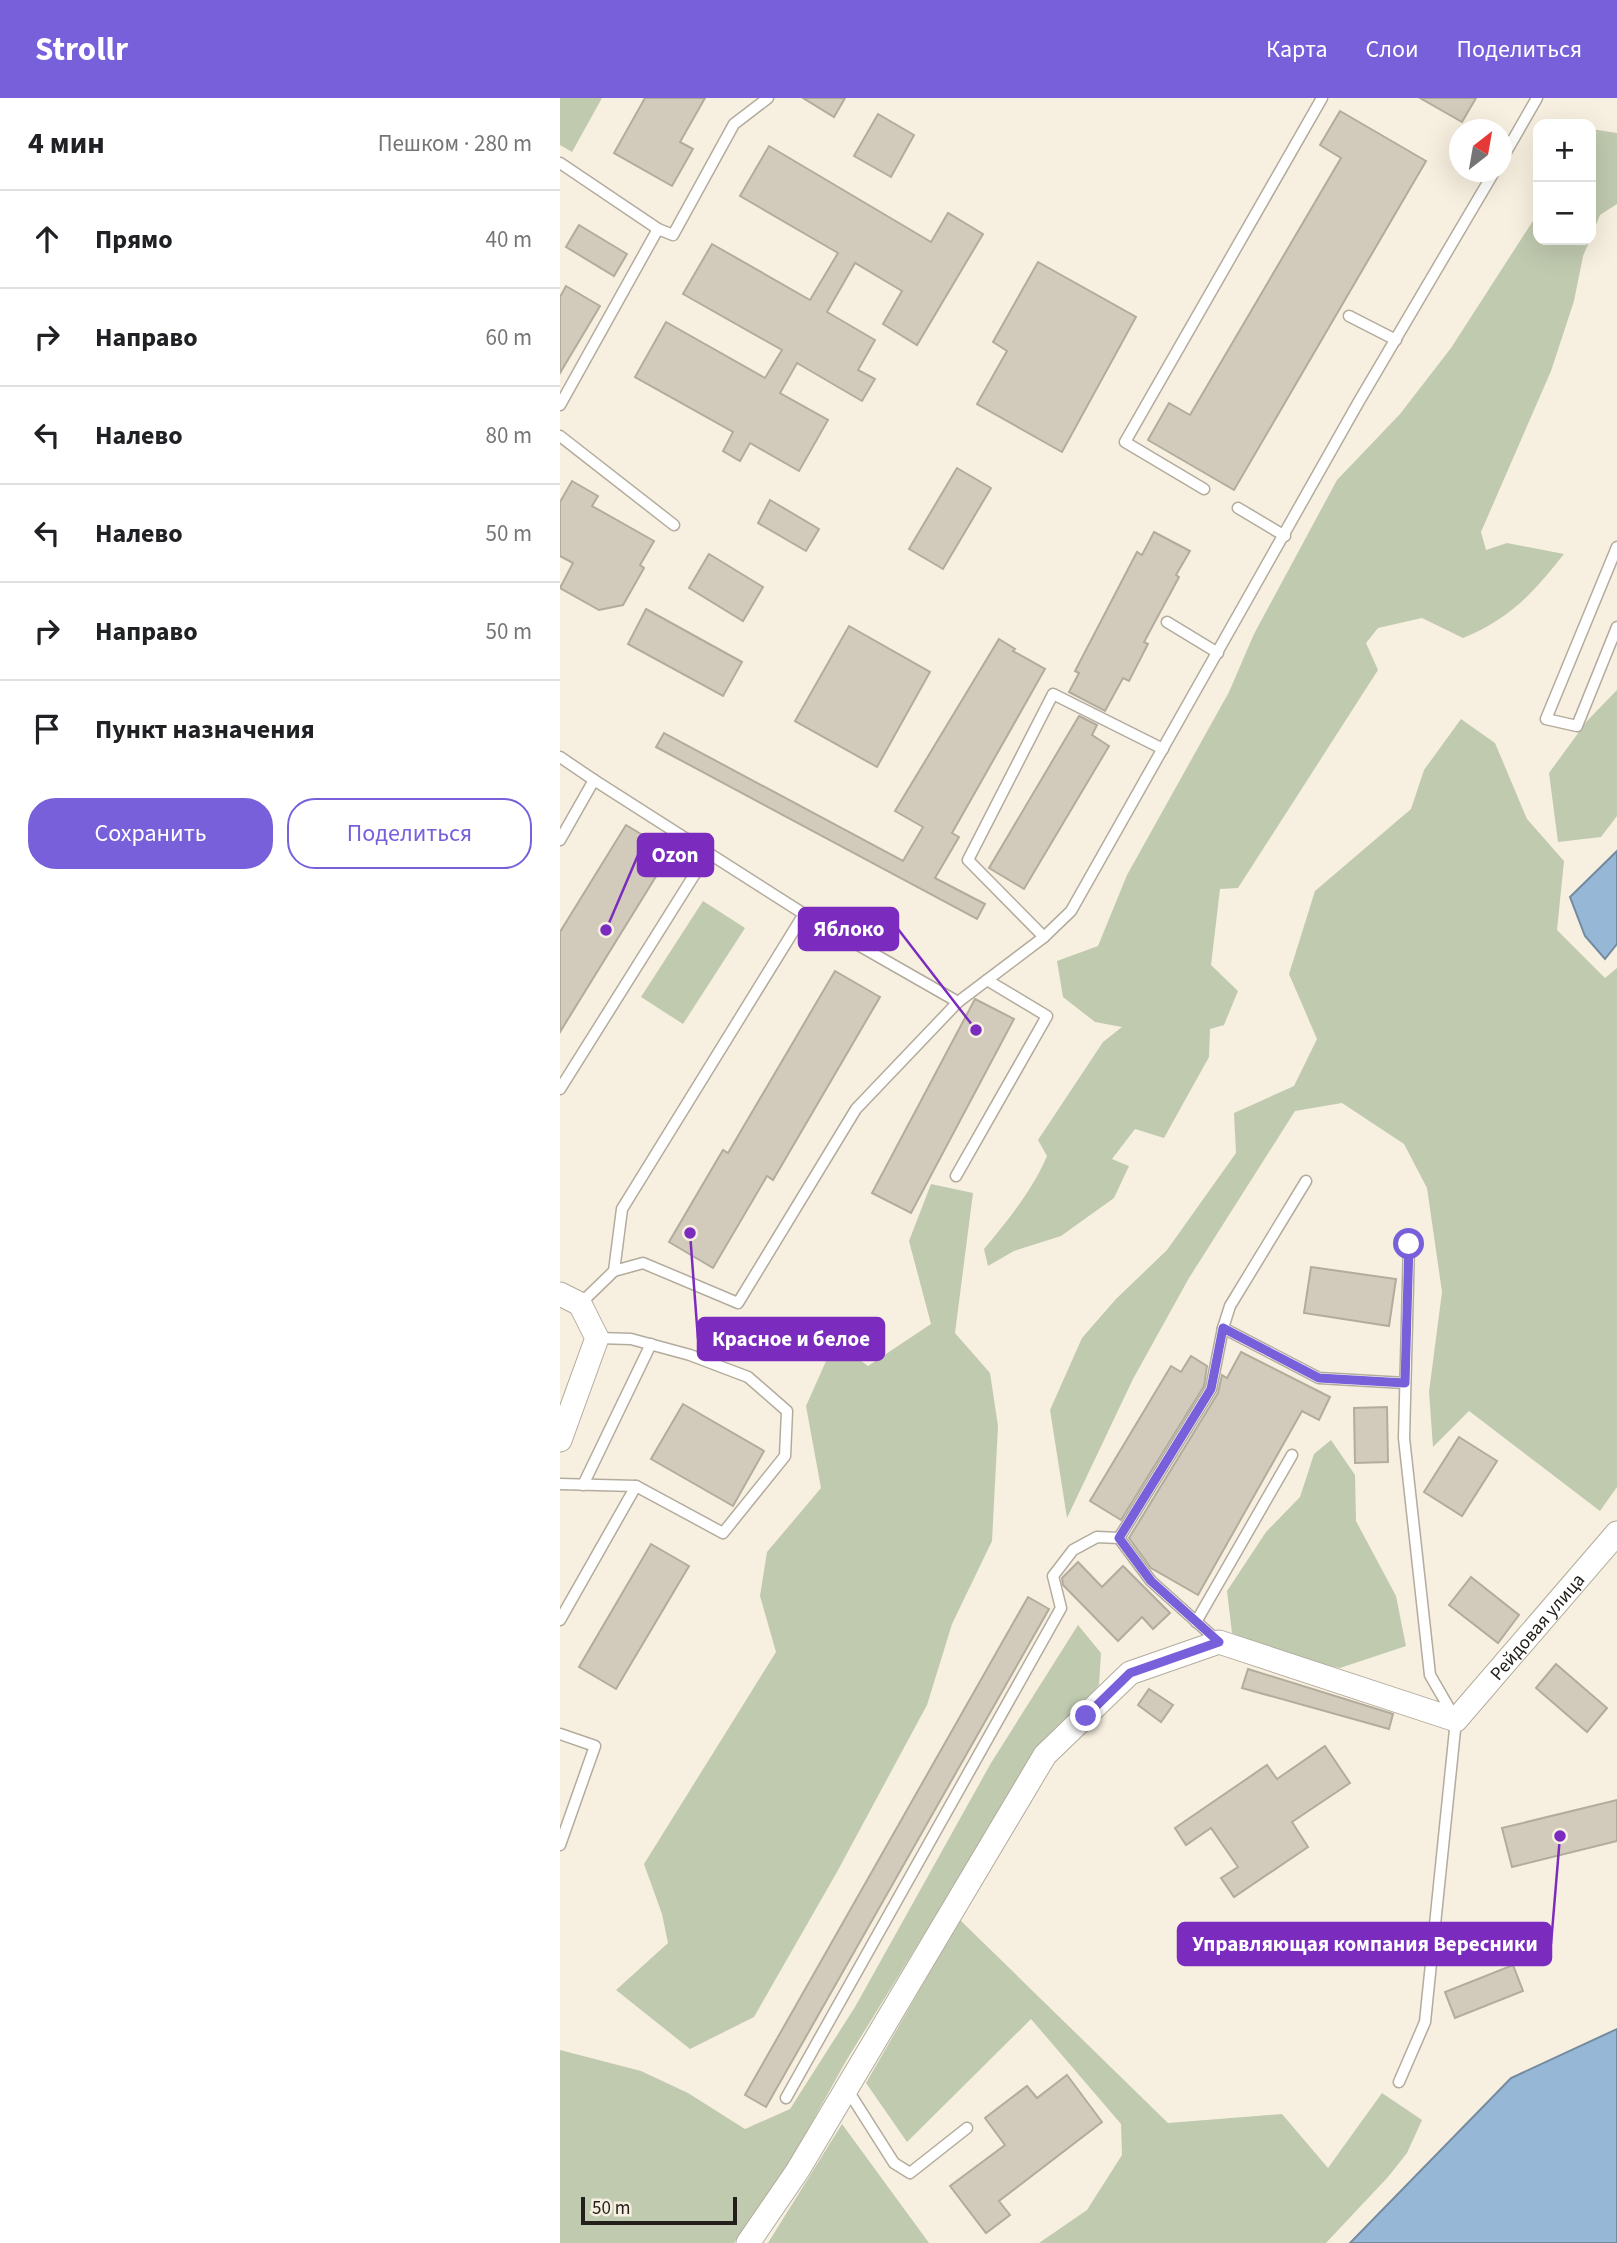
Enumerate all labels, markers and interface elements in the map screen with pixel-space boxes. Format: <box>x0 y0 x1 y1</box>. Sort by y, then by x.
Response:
text: Strollr <box>35 26 128 73</box>
text: Карта <box>1266 32 1328 67</box>
text: Слои <box>1366 32 1419 67</box>
text: Поделиться <box>1457 32 1582 67</box>
north arrow <box>1449 119 1512 182</box>
map controls <box>1533 119 1596 245</box>
button: + <box>1533 119 1596 182</box>
text: 4 мин <box>28 122 105 165</box>
text: Пешком · 280 m <box>378 127 532 160</box>
button: − <box>1533 182 1596 245</box>
icon: ahead <box>28 220 66 258</box>
text: Прямо <box>95 221 173 258</box>
text: 40 m <box>485 223 532 256</box>
icon: right <box>28 318 66 356</box>
text: Направо <box>95 319 198 356</box>
text: 60 m <box>485 321 532 354</box>
icon: left <box>28 416 66 454</box>
text: Налево <box>95 417 183 454</box>
text: 80 m <box>485 419 532 452</box>
icon: left <box>28 514 66 552</box>
text: Налево <box>95 515 183 552</box>
text: 50 m <box>485 517 532 550</box>
icon: right <box>28 612 66 650</box>
text: Направо <box>95 613 198 650</box>
text: 50 m <box>485 615 532 648</box>
icon: arrive <box>28 710 66 748</box>
text: Пункт назначения <box>95 711 315 748</box>
button: Сохранить <box>28 798 273 869</box>
button: Поделиться <box>287 798 532 869</box>
callout: Ozon <box>638 834 713 876</box>
text: Ozon <box>651 840 699 870</box>
callout: Яблоко <box>799 908 898 950</box>
text: Яблоко <box>814 914 884 944</box>
route start <box>1393 1228 1424 1259</box>
callout: Красное и белое <box>698 1318 884 1360</box>
text: Красное и белое <box>712 1324 870 1354</box>
street label: Рейдовая улица <box>1484 1568 1592 1687</box>
route end <box>1070 1700 1101 1731</box>
callout: Управляющая компания Вересники <box>1178 1923 1551 1965</box>
text: Управляющая компания Вересники <box>1192 1929 1538 1959</box>
scale bar <box>581 2194 737 2226</box>
text: 50 m <box>592 2195 630 2222</box>

